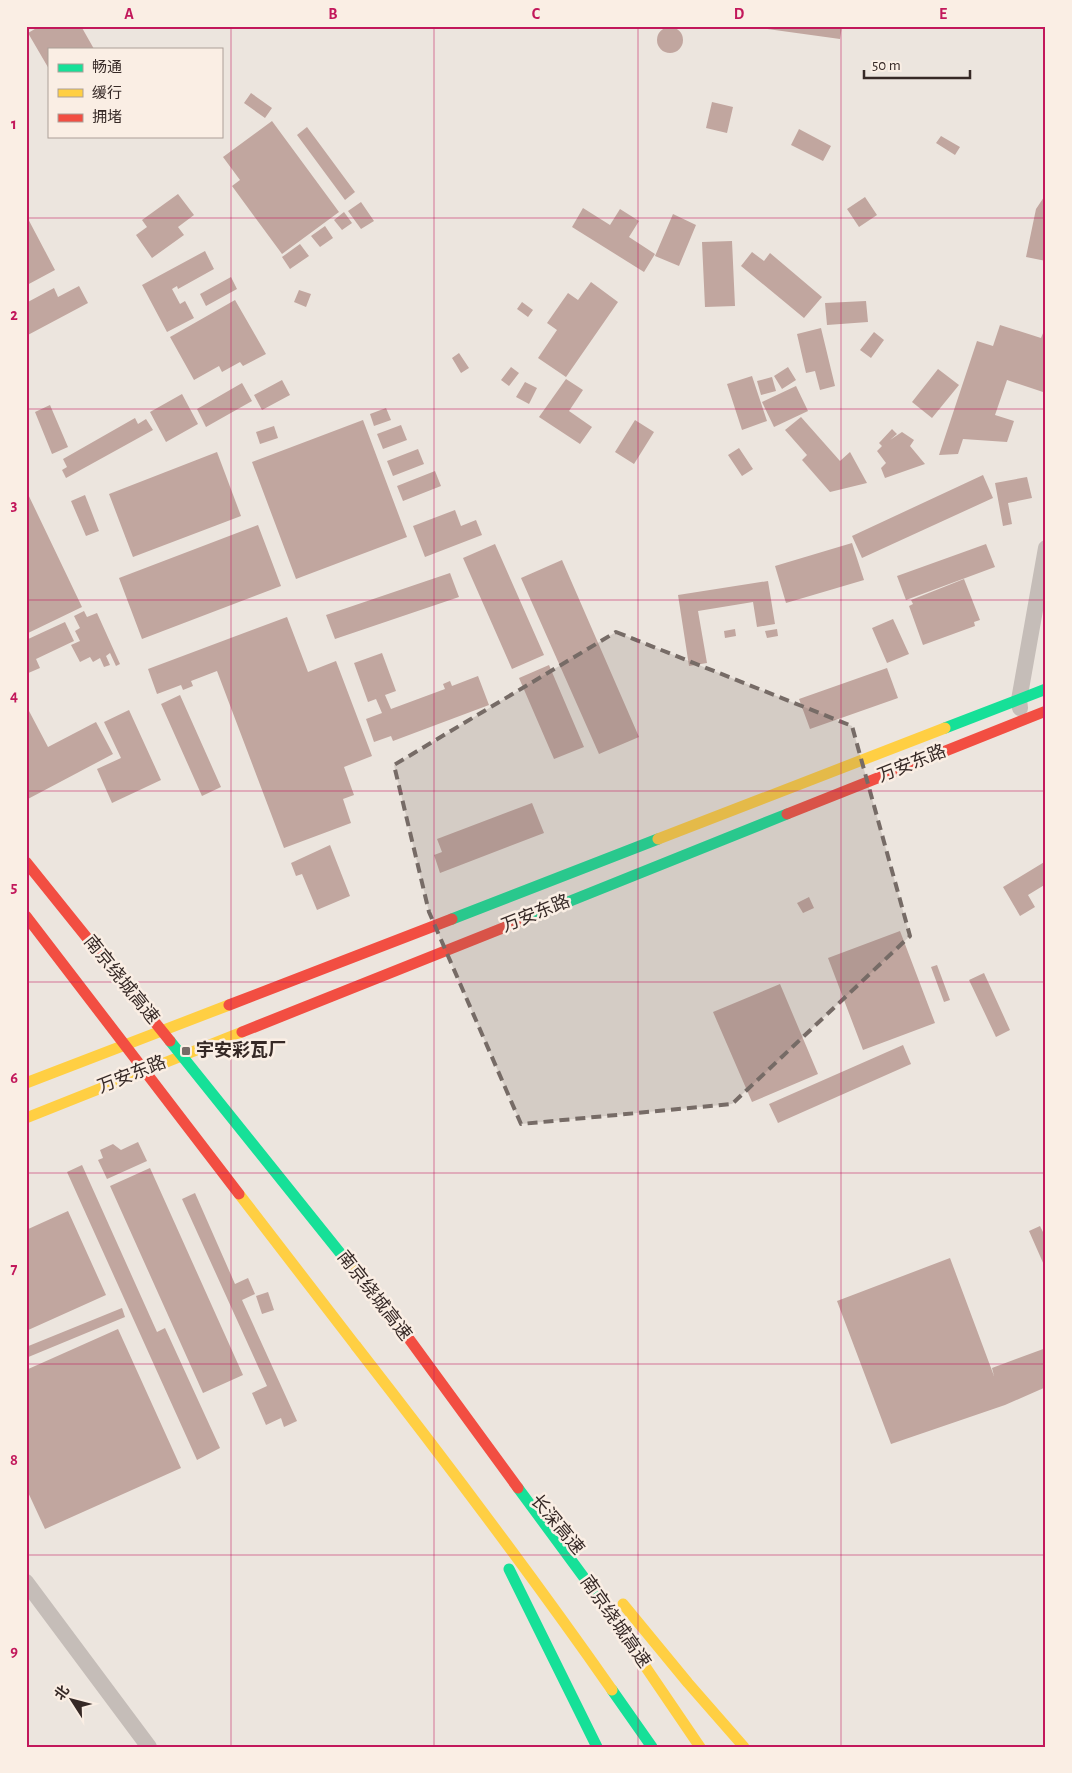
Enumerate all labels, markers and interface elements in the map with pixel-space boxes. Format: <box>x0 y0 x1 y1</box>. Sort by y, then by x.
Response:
text: A <box>124 6 134 22</box>
text: B <box>328 6 338 22</box>
text: C <box>532 6 541 22</box>
text: D <box>734 6 745 22</box>
text: E <box>939 6 947 22</box>
legend <box>48 48 222 138</box>
scale bar <box>864 48 971 80</box>
text: 50 m <box>872 58 901 73</box>
text: 畅通 <box>92 59 122 75</box>
text: 缓行 <box>92 85 122 101</box>
text: 拥堵 <box>92 109 122 125</box>
text: 1 <box>11 116 17 132</box>
text: 2 <box>10 307 18 323</box>
text: 3 <box>11 497 18 513</box>
text: 4 <box>10 688 18 704</box>
street label: 万安东路 <box>875 740 949 786</box>
text: 5 <box>11 879 18 895</box>
street label: 万安东路 <box>499 890 573 936</box>
street label: 南京绕城高速 <box>80 931 164 1028</box>
place label: 宇安彩瓦厂 <box>196 1040 286 1060</box>
marker: 宇安彩瓦厂 <box>180 1045 192 1057</box>
street label: 万安东路 <box>95 1051 169 1097</box>
text: 6 <box>10 1070 18 1086</box>
street label: 南京绕城高速 <box>334 1247 416 1344</box>
text: 7 <box>11 1261 18 1277</box>
text: 8 <box>10 1452 18 1468</box>
street label: 长深高速 <box>527 1490 589 1558</box>
street label: 南京绕城高速 <box>577 1571 655 1671</box>
text: 9 <box>10 1643 18 1659</box>
north arrow <box>48 1676 98 1726</box>
text: 北 <box>52 1683 72 1703</box>

